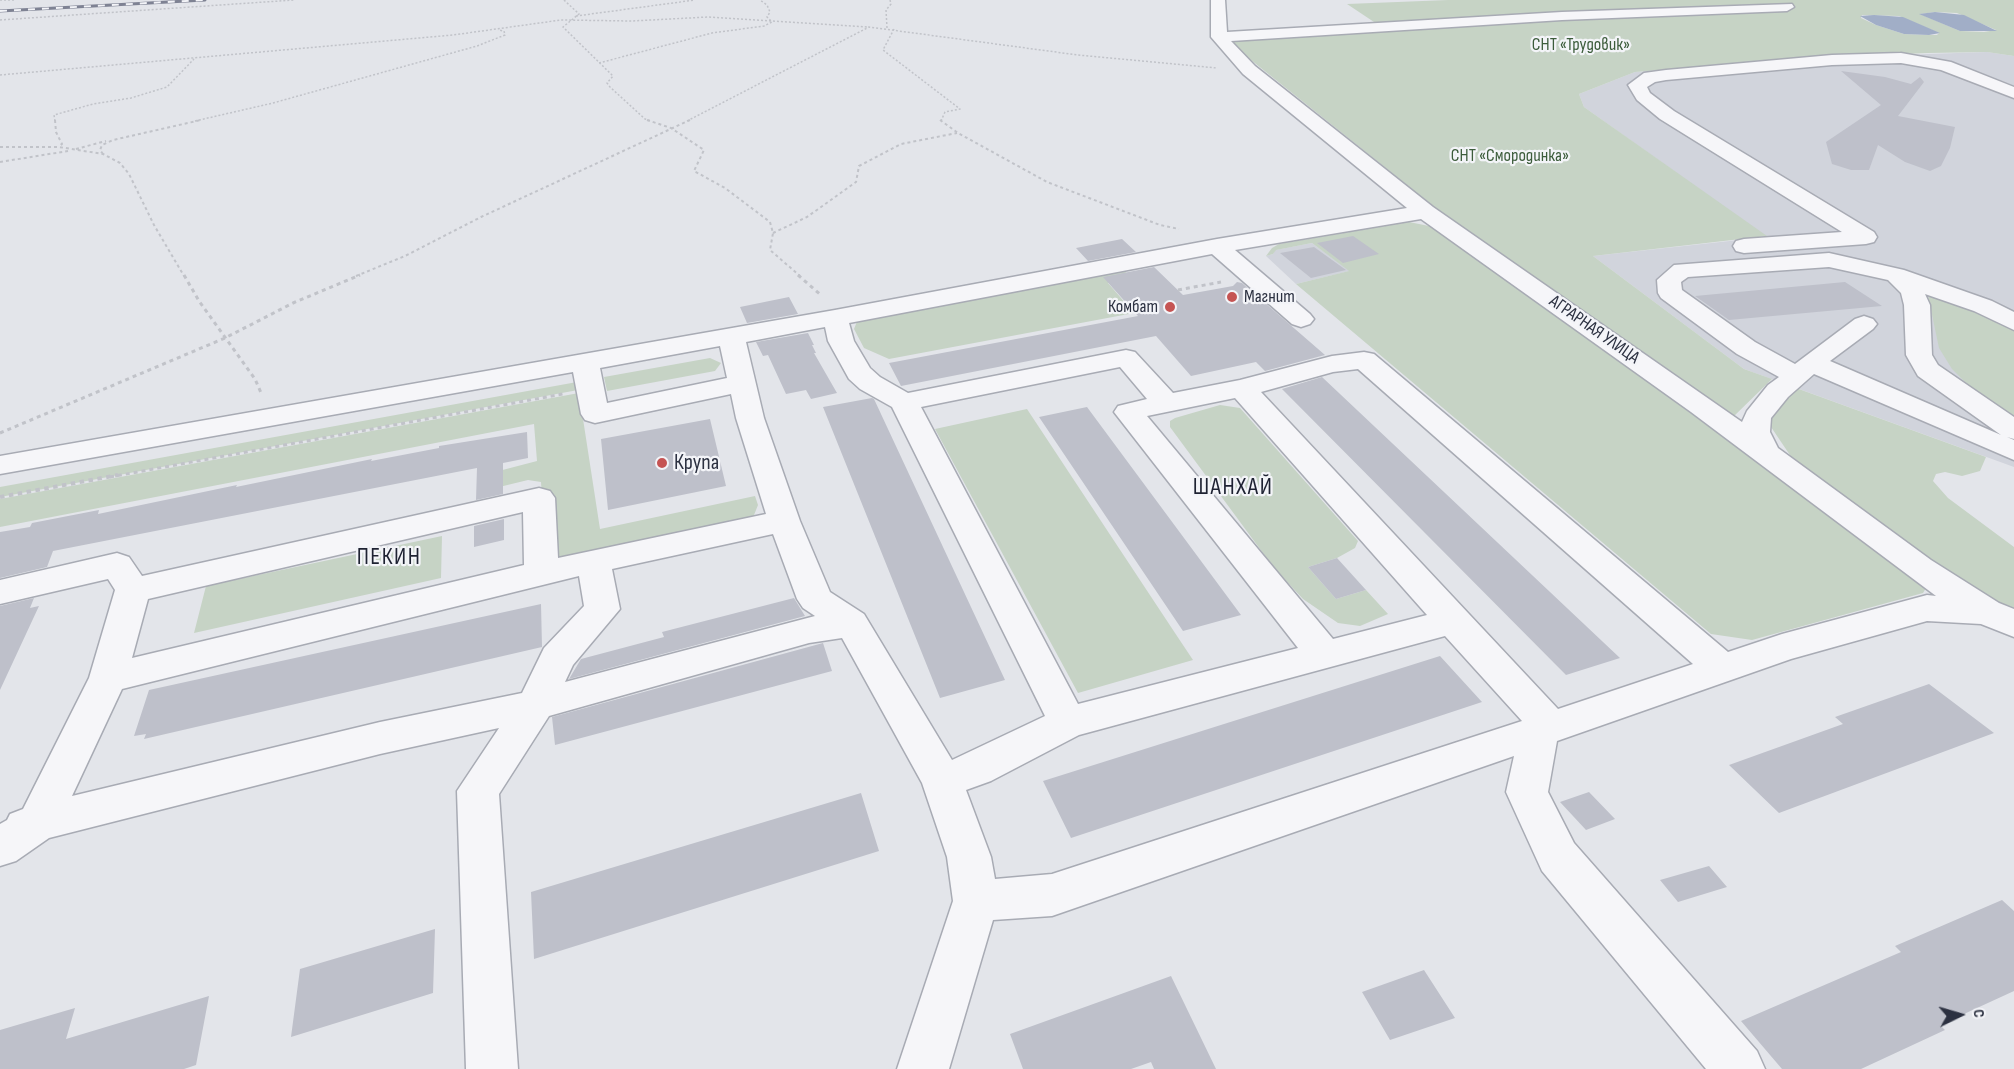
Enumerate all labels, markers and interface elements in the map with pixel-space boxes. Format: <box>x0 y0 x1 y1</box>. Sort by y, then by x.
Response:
park label: СНТ «Трудовик» <box>1532 34 1630 56</box>
park label: СНТ «Смородинка» <box>1451 145 1569 167</box>
place label: Магнит <box>1244 286 1295 308</box>
marker: Магнит <box>1225 290 1239 304</box>
street label: АГРАРНАЯ УЛИЦА <box>1545 291 1643 369</box>
place label: Комбат <box>1108 296 1158 318</box>
marker: Комбат <box>1163 300 1177 314</box>
place label: Крупа <box>674 450 719 476</box>
marker: Крупа <box>655 456 669 470</box>
district label: ШАНХАЙ <box>1193 474 1273 502</box>
district label: ПЕКИН <box>357 544 421 572</box>
north arrow <box>1930 985 1990 1045</box>
text: С <box>1969 1008 1988 1018</box>

